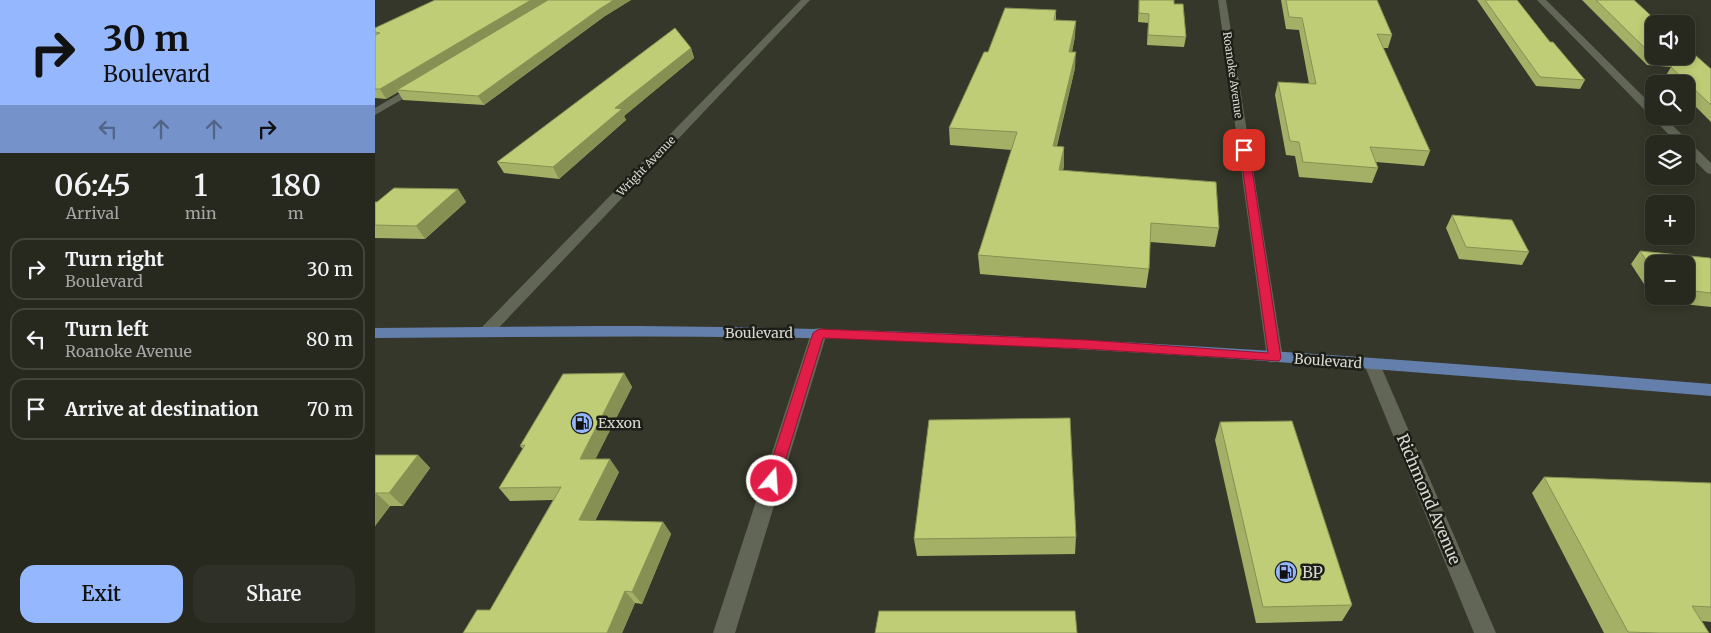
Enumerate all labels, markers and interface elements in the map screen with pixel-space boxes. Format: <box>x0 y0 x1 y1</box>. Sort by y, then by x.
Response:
map controls <box>1645 15 1695 305</box>
button: sound <box>1645 15 1695 65</box>
text: 30 m <box>103 17 189 61</box>
icon: right <box>20 20 85 85</box>
street label: Roanoke Avenue <box>1220 31 1246 119</box>
text: Boulevard <box>103 60 210 88</box>
button: search <box>1645 75 1695 125</box>
icon: left <box>94 115 122 143</box>
icon: ahead <box>147 115 175 143</box>
icon: ahead <box>200 115 228 143</box>
icon: right <box>253 115 281 143</box>
pin <box>1223 129 1265 171</box>
street label: Wright Avenue <box>613 133 678 200</box>
button: layers <box>1645 135 1695 185</box>
icon: arrive <box>1230 136 1258 164</box>
text: 06:45 <box>54 166 131 204</box>
text: 1 <box>194 166 208 204</box>
text: 180 <box>271 166 321 204</box>
button: + <box>1645 195 1695 245</box>
text: Arrival <box>66 203 119 223</box>
text: min <box>185 203 217 223</box>
text: m <box>288 203 304 223</box>
text: Turn right <box>65 247 164 271</box>
icon: right <box>22 255 50 283</box>
button: − <box>1645 255 1695 305</box>
text: 30 m <box>307 257 353 281</box>
text: Boulevard <box>65 271 143 291</box>
text: Turn left <box>65 317 149 341</box>
street label: Boulevard <box>725 324 794 342</box>
icon: left <box>22 325 50 353</box>
text: 80 m <box>306 327 353 351</box>
text: Roanoke Avenue <box>65 341 192 361</box>
street label: Boulevard <box>1293 350 1363 372</box>
icon: arrive <box>22 395 50 423</box>
text: Arrive at destination <box>65 397 259 421</box>
text: 70 m <box>307 397 353 421</box>
fuel station icon: Exxon <box>570 411 594 435</box>
place label: Exxon <box>598 414 641 432</box>
street label: Richmond Avenue <box>1392 431 1466 567</box>
position arrow <box>745 454 797 506</box>
fuel station icon: BP <box>1274 560 1298 584</box>
place label: BP <box>1302 562 1323 582</box>
button: Exit <box>20 565 183 623</box>
button: Share <box>193 565 355 623</box>

